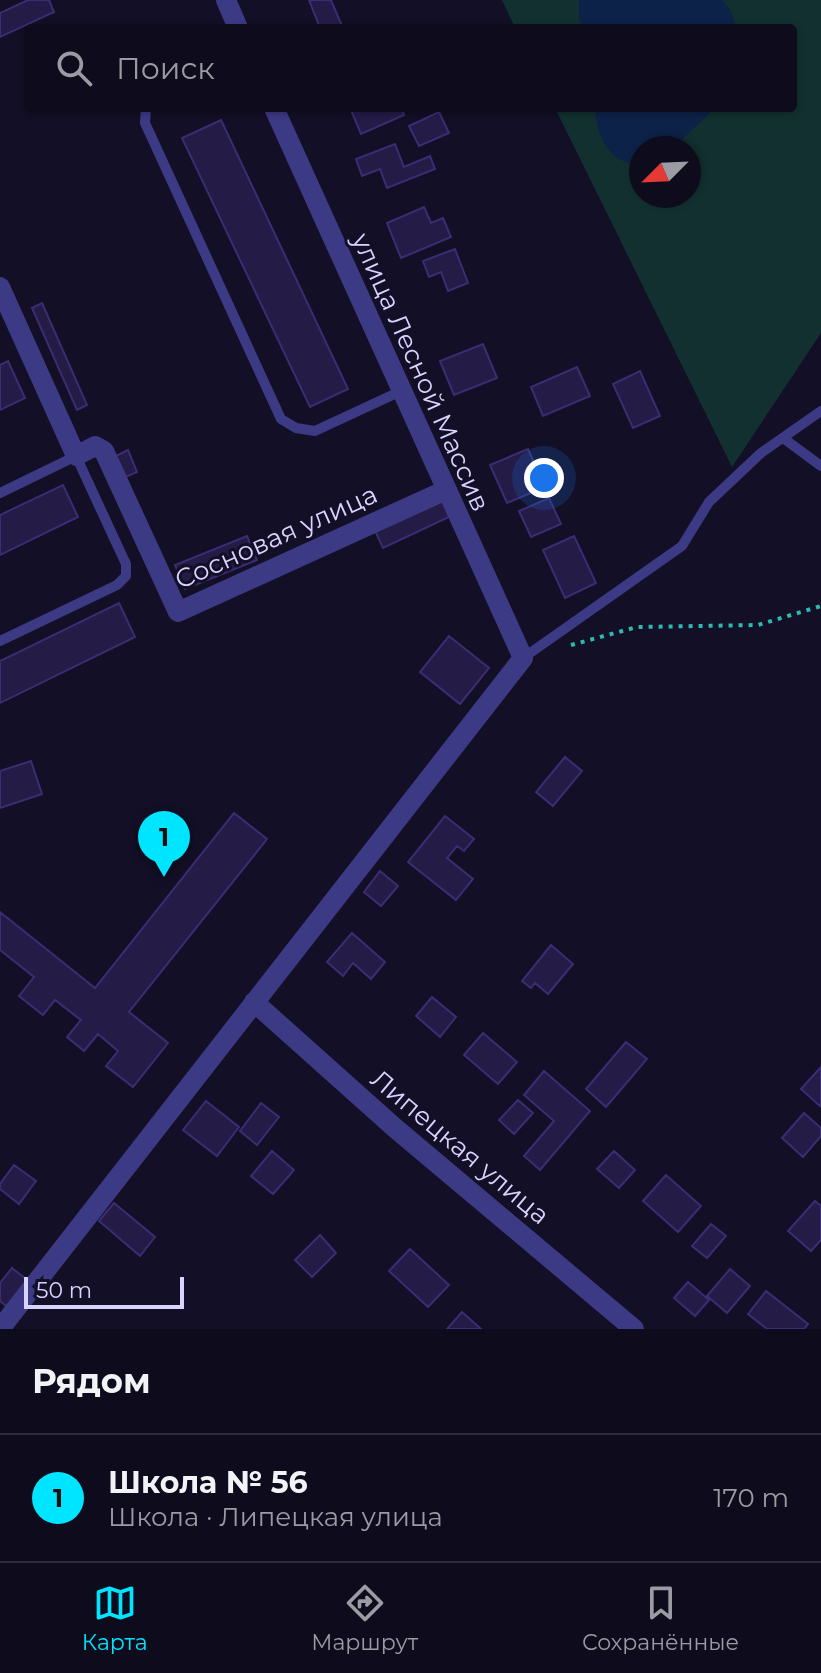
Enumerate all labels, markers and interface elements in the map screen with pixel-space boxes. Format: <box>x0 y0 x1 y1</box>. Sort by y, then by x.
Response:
search box <box>24 24 797 112</box>
icon: search <box>52 46 96 90</box>
text: Поиск <box>116 50 215 87</box>
north arrow <box>629 136 701 208</box>
street label: улица Лесной Массив <box>345 227 497 516</box>
your location <box>524 458 564 498</box>
street label: Сосновая улица <box>170 478 382 596</box>
pin: 1 <box>138 811 190 877</box>
street label: Липецкая улица <box>364 1063 556 1231</box>
scale bar <box>24 1273 184 1309</box>
text: 50 m <box>36 1277 92 1304</box>
text: Рядом <box>32 1360 151 1402</box>
text: Школа № 56 <box>108 1464 308 1501</box>
text: 1 <box>53 1482 63 1514</box>
text: 170 m <box>713 1482 789 1514</box>
text: Школа · Липецкая улица <box>108 1501 443 1533</box>
tab: Карта <box>82 1581 148 1656</box>
tab: Маршрут <box>311 1581 418 1656</box>
tab: Сохранённые <box>582 1581 739 1656</box>

